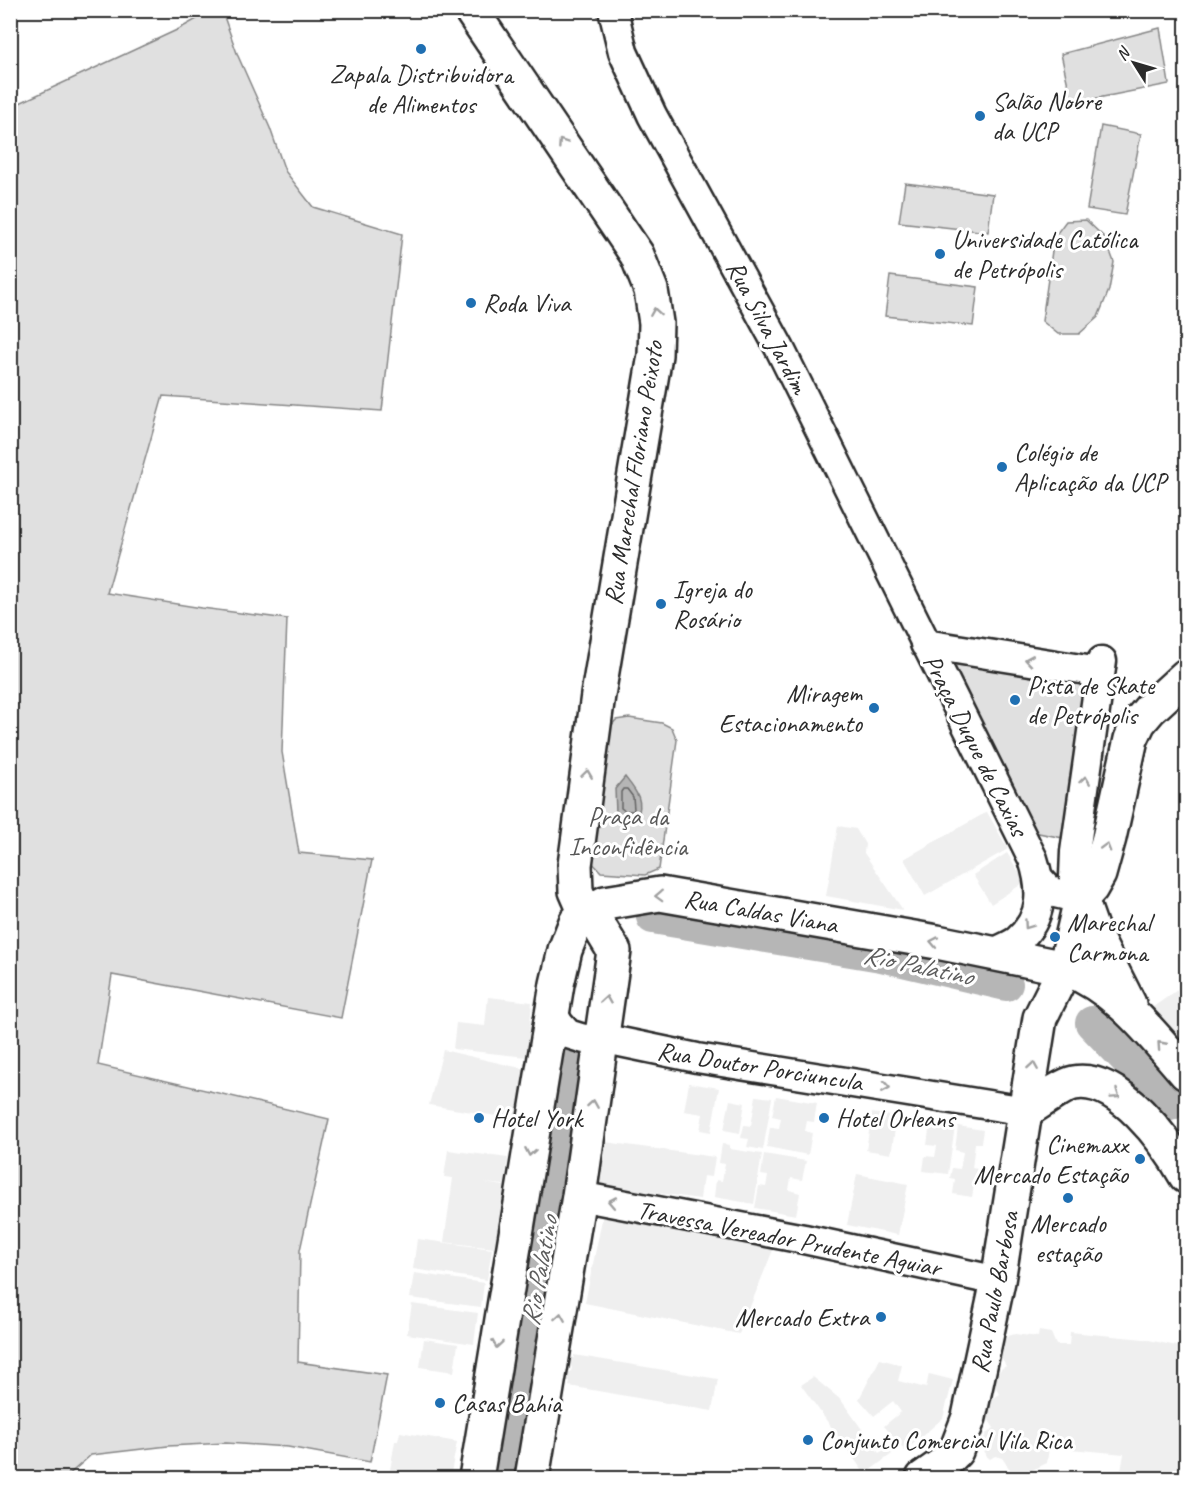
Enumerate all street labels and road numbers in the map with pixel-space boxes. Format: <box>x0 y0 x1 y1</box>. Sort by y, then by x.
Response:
street label: Rua Silva Jardim <box>719 255 817 401</box>
street label: Rua Marechal Floriano Peixoto <box>596 337 671 607</box>
street label: Praça Duque de Caxias <box>916 649 1036 843</box>
street label: Rua Caldas Viana <box>682 882 842 941</box>
street label: Rua Doutor Porciuncula <box>655 1034 866 1099</box>
street label: Travessa Vereador Prudente Aguiar <box>634 1193 946 1285</box>
street label: Rua Paulo Barbosa <box>963 1207 1027 1376</box>

